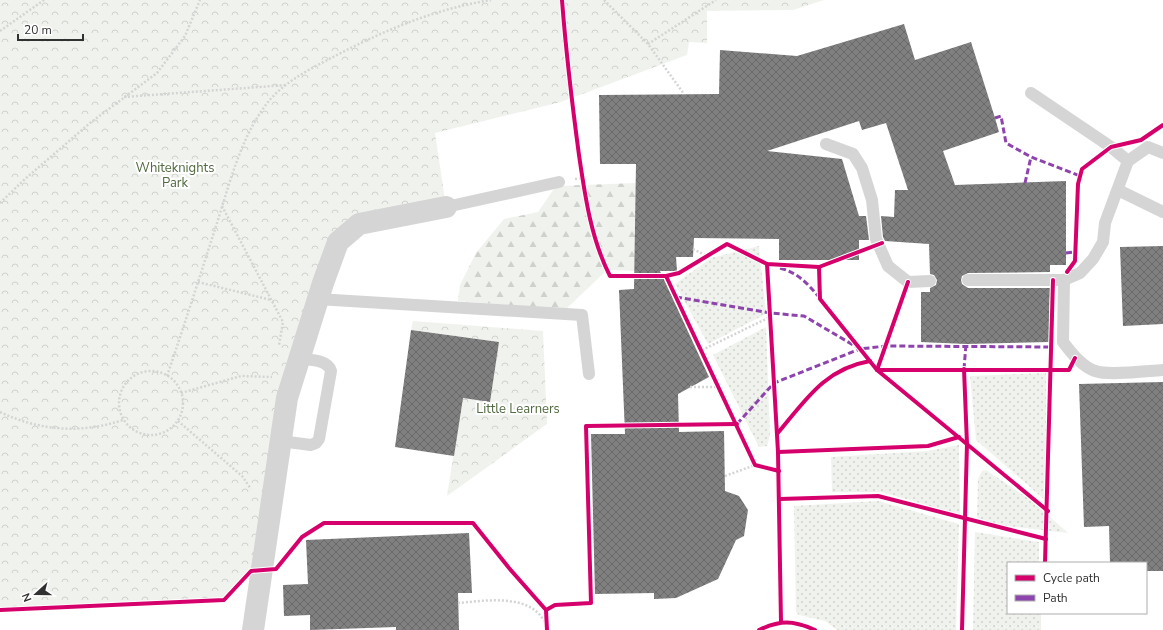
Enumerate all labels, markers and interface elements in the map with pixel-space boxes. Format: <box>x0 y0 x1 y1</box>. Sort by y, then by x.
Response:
scale bar <box>18 16 83 42</box>
text: 20 m <box>24 22 52 38</box>
park label: Whiteknights Park <box>136 159 214 192</box>
park label: Little Learners <box>476 400 560 418</box>
legend <box>1007 562 1147 614</box>
text: Cycle path <box>1043 570 1100 586</box>
north arrow <box>16 574 56 614</box>
text: Path <box>1043 590 1068 606</box>
text: N <box>19 591 36 604</box>

